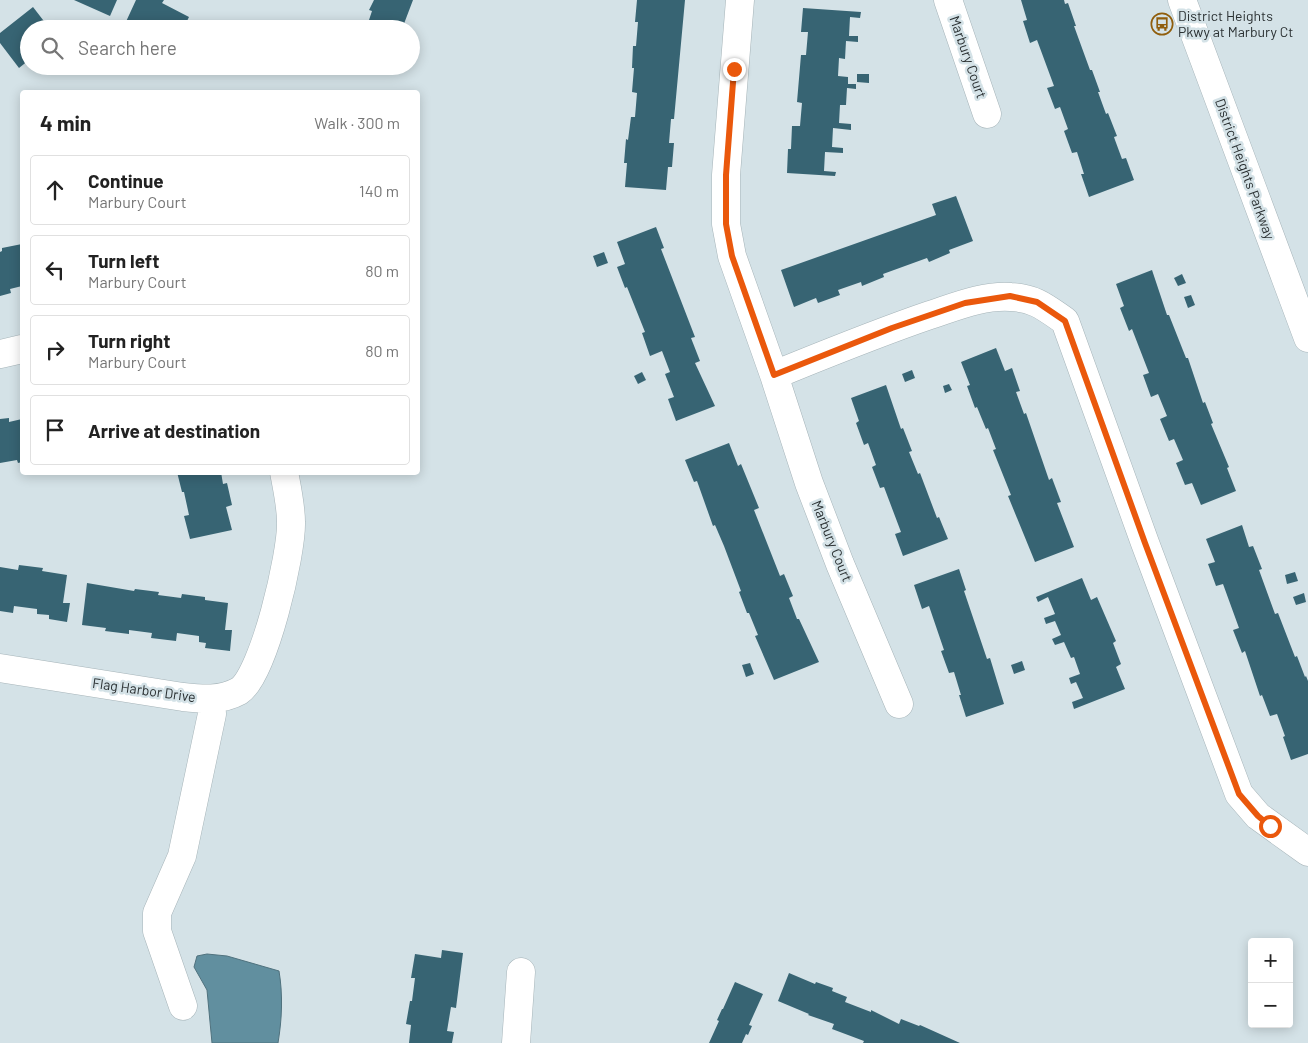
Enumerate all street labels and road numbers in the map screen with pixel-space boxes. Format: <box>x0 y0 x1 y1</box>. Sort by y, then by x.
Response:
street label: Marbury Court <box>946 13 991 100</box>
street label: District Heights Parkway <box>1212 96 1279 242</box>
street label: Marbury Court <box>808 498 856 584</box>
street label: Flag Harbor Drive <box>91 674 197 705</box>

